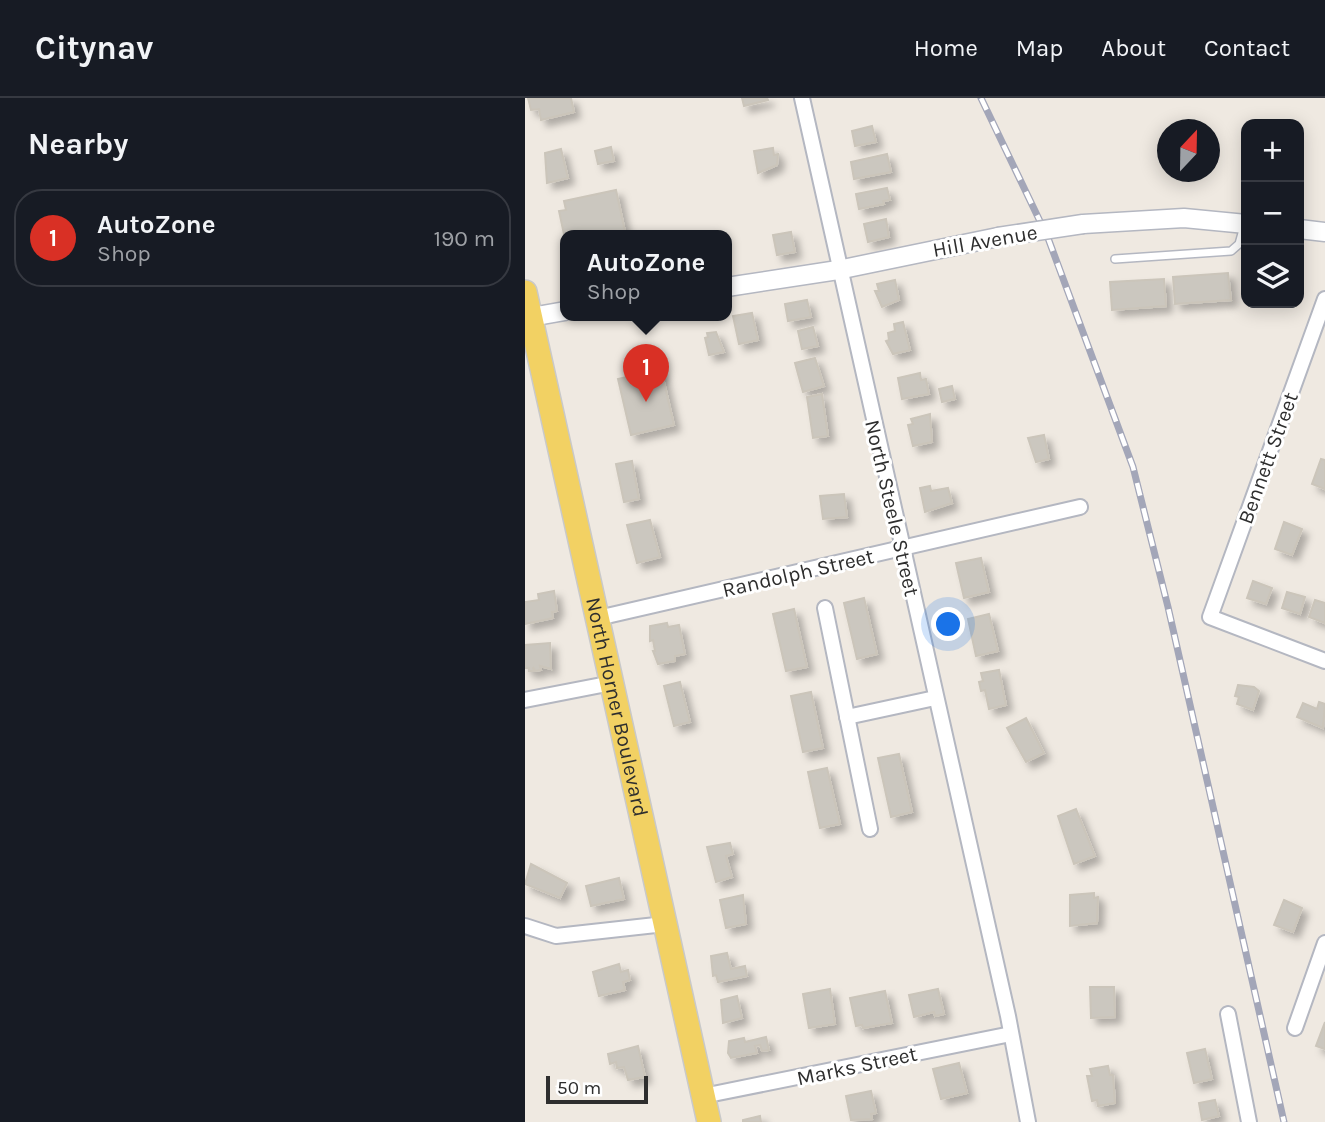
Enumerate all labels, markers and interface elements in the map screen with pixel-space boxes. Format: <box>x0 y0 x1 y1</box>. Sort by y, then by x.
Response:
text: Citynav <box>35 29 153 67</box>
text: Home <box>914 34 978 62</box>
text: Map <box>1016 34 1063 62</box>
text: About <box>1101 34 1166 62</box>
text: Contact <box>1204 34 1290 62</box>
north arrow <box>1157 119 1220 182</box>
map controls <box>1241 119 1304 308</box>
button: + <box>1241 119 1304 182</box>
text: Nearby <box>28 126 128 162</box>
button: − <box>1241 182 1304 245</box>
text: AutoZone <box>97 209 216 240</box>
street label: Hill Avenue <box>931 220 1039 262</box>
text: 1 <box>49 225 57 252</box>
text: 190 m <box>433 225 495 252</box>
popup <box>560 230 732 321</box>
text: Shop <box>97 240 151 267</box>
button: layers <box>1241 245 1304 308</box>
text: AutoZone <box>587 247 705 278</box>
text: Shop <box>587 278 641 305</box>
pin: 1 <box>623 344 669 402</box>
street label: Bennett Street <box>1233 389 1303 527</box>
street label: North Steele Street <box>860 417 924 599</box>
street label: Randolph Street <box>720 544 876 602</box>
street label: North Horner Boulevard <box>581 595 653 819</box>
your location <box>931 607 965 641</box>
street label: Marks Street <box>795 1042 919 1090</box>
scale bar <box>546 1073 647 1105</box>
text: 50 m <box>557 1077 601 1099</box>

